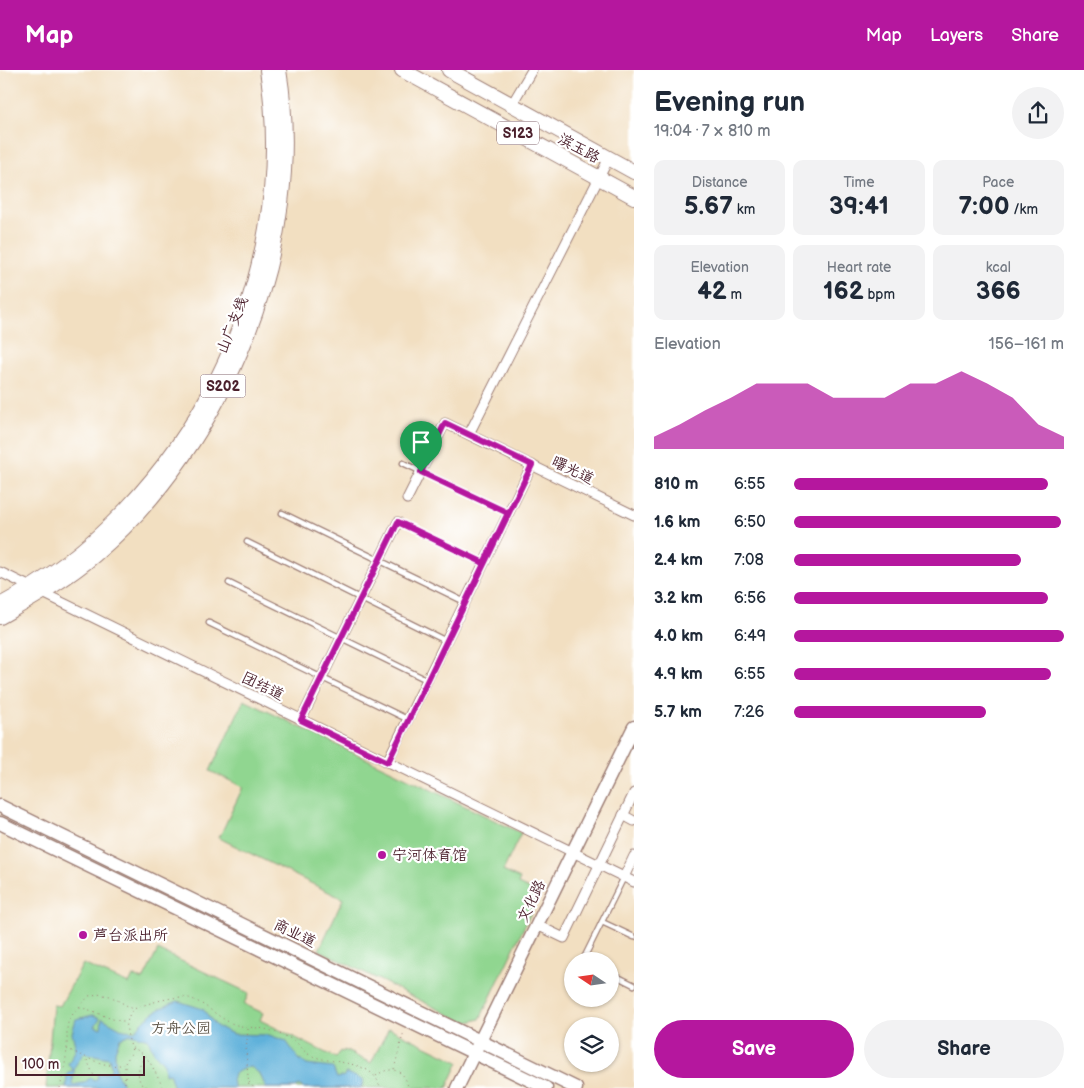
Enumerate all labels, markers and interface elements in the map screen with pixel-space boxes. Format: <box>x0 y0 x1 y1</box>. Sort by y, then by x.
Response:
text: Map <box>25 21 73 50</box>
text: Map <box>866 25 902 46</box>
text: Layers <box>930 25 983 46</box>
text: Share <box>1011 25 1059 46</box>
text: Evening run <box>654 86 805 119</box>
button: share <box>1012 87 1064 139</box>
road number: S123 <box>497 122 539 144</box>
text: 19:04 · 7 × 810 m <box>654 122 771 141</box>
street label: 滨玉路 <box>554 129 603 168</box>
text: Distance <box>692 174 748 191</box>
text: Time <box>843 174 875 191</box>
text: Pace <box>982 174 1014 191</box>
text: 5.67 <box>684 191 733 222</box>
text: 39:41 <box>829 191 889 222</box>
text: 7:00 <box>959 191 1010 222</box>
text: km <box>733 201 755 218</box>
text: /km <box>1010 201 1038 218</box>
text: Elevation <box>690 259 749 276</box>
text: Heart rate <box>827 259 891 276</box>
text: kcal <box>986 259 1011 276</box>
text: 42 <box>697 276 727 307</box>
text: 162 <box>823 276 864 307</box>
text: 366 <box>976 276 1021 307</box>
text: m <box>727 286 742 303</box>
text: bpm <box>864 286 895 303</box>
street label: 山广支线 <box>212 294 253 357</box>
text: Elevation <box>654 335 721 354</box>
text: 156–161 m <box>989 335 1064 354</box>
road number: S202 <box>200 374 246 398</box>
pin <box>400 421 442 472</box>
icon: arrive <box>407 428 435 456</box>
street label: 曙光道 <box>548 452 597 489</box>
text: 810 m <box>654 475 698 494</box>
text: 6:55 <box>734 475 765 494</box>
text: 1.6 km <box>654 513 700 532</box>
text: 6:50 <box>734 513 766 532</box>
text: 2.4 km <box>654 551 703 570</box>
text: 7:08 <box>734 551 764 570</box>
text: 3.2 km <box>654 589 703 608</box>
text: 6:56 <box>734 589 766 608</box>
text: 4.0 km <box>654 627 703 646</box>
text: 6:49 <box>734 627 766 646</box>
text: 4.9 km <box>654 665 703 684</box>
text: 6:55 <box>734 665 765 684</box>
street label: 团结道 <box>238 668 287 705</box>
text: 5.7 km <box>654 703 702 722</box>
text: 7:26 <box>734 703 764 722</box>
place label: 宁河体育馆 <box>392 846 467 865</box>
marker: 宁河体育馆 <box>376 849 388 861</box>
street label: 文化路 <box>513 877 550 926</box>
street label: 商业道 <box>270 915 319 952</box>
place label: 芦台派出所 <box>93 926 168 945</box>
marker: 芦台派出所 <box>77 929 89 941</box>
north arrow <box>564 952 619 1008</box>
map controls <box>564 952 619 1072</box>
button: layers <box>564 1017 619 1072</box>
park label: 方舟公园 <box>151 1019 211 1038</box>
button: Save <box>654 1020 854 1078</box>
button: Share <box>864 1020 1064 1078</box>
scale bar <box>15 1053 145 1076</box>
text: 100 m <box>22 1056 59 1073</box>

